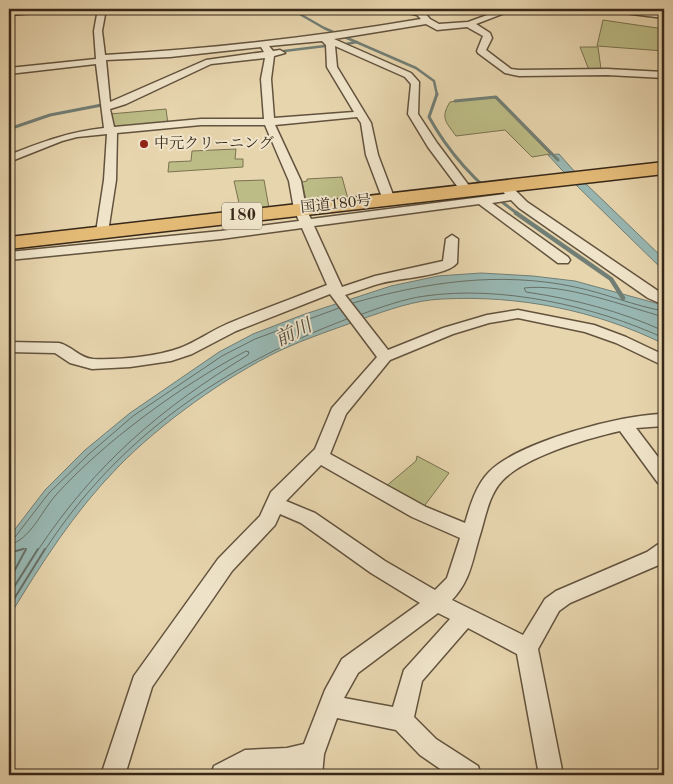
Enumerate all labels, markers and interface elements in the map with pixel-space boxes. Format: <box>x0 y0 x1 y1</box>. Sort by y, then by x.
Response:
place label: 中元クリーニング <box>154 135 274 152</box>
marker: 中元クリーニング <box>138 138 150 150</box>
street label: 国道180号 <box>300 192 372 216</box>
road number: 180 <box>222 202 262 230</box>
water label: 前川 <box>272 314 317 351</box>

